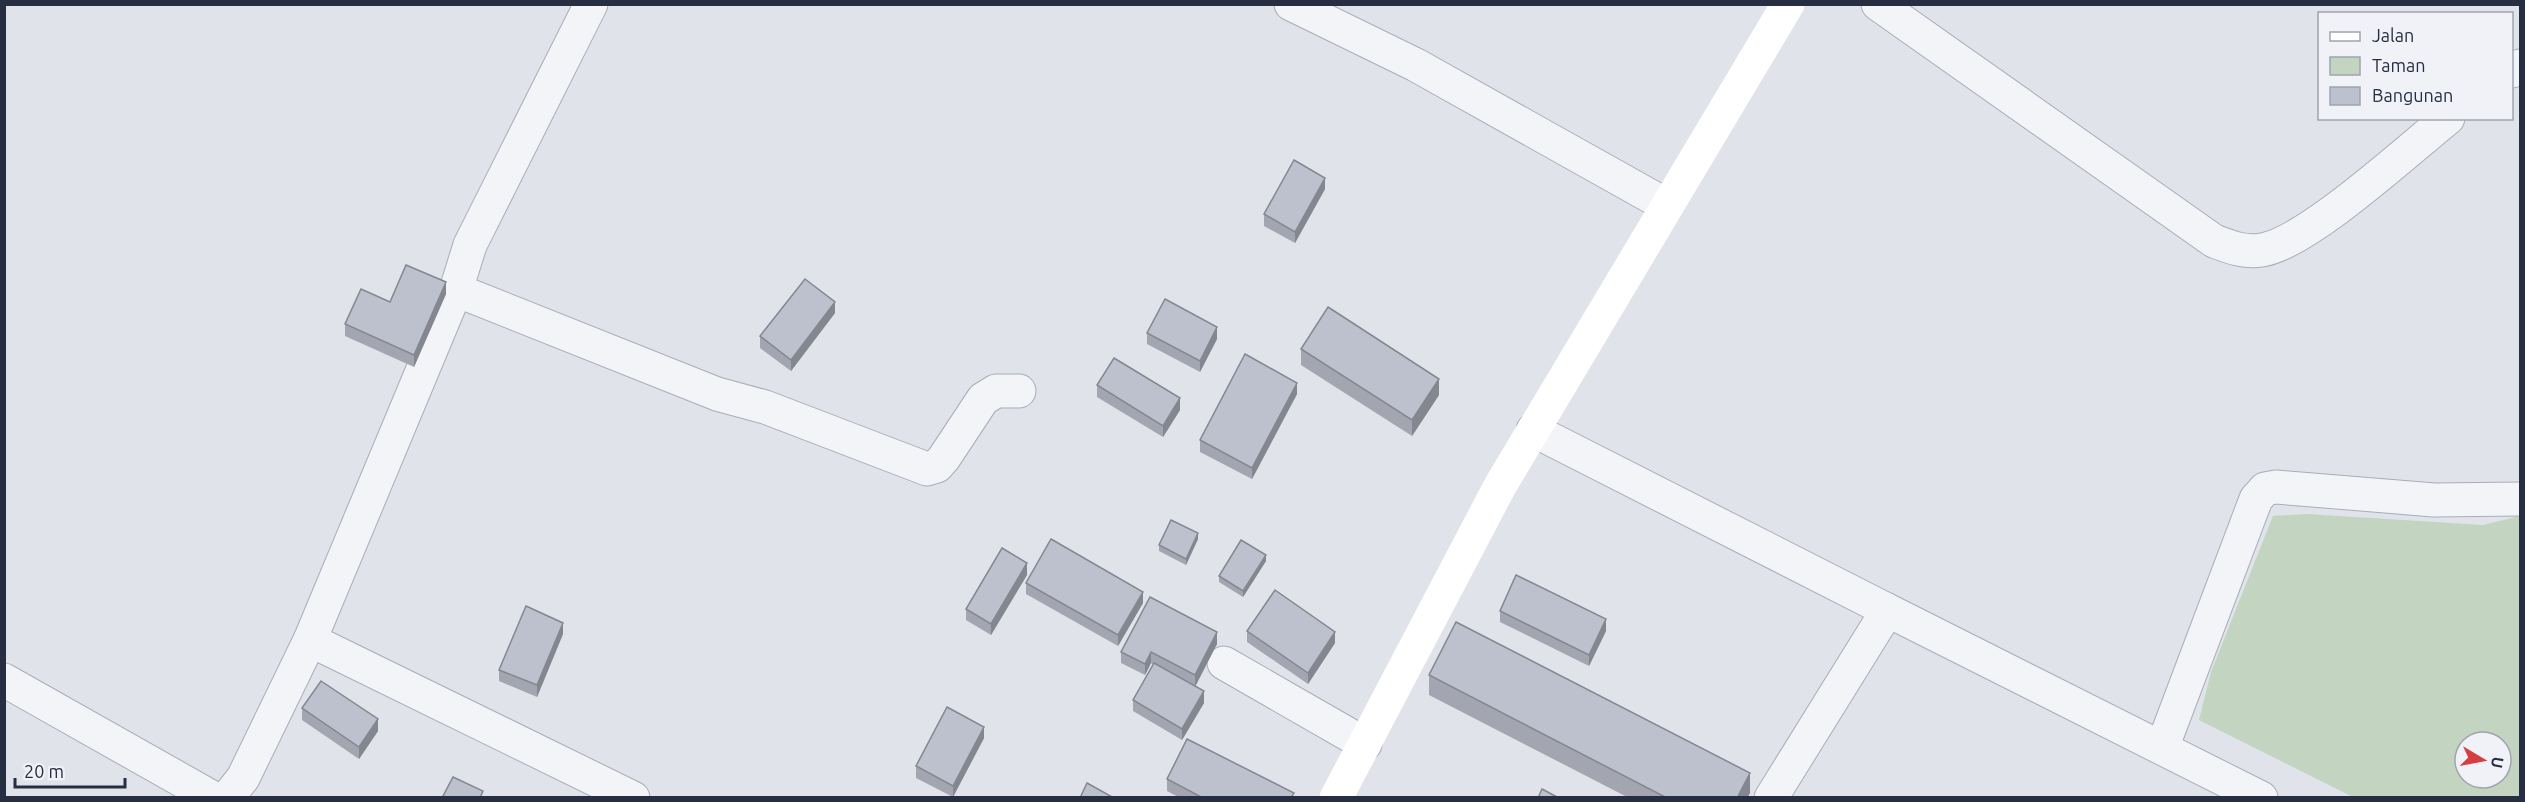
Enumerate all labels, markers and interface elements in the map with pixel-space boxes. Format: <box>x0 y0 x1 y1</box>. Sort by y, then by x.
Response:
legend <box>2318 12 2513 120</box>
text: Jalan <box>2372 25 2414 45</box>
text: Taman <box>2372 55 2426 75</box>
text: Bangunan <box>2372 85 2453 105</box>
north arrow <box>2453 730 2513 790</box>
scale bar <box>15 751 124 789</box>
text: U <box>2488 756 2508 770</box>
text: 20 m <box>24 761 64 781</box>

